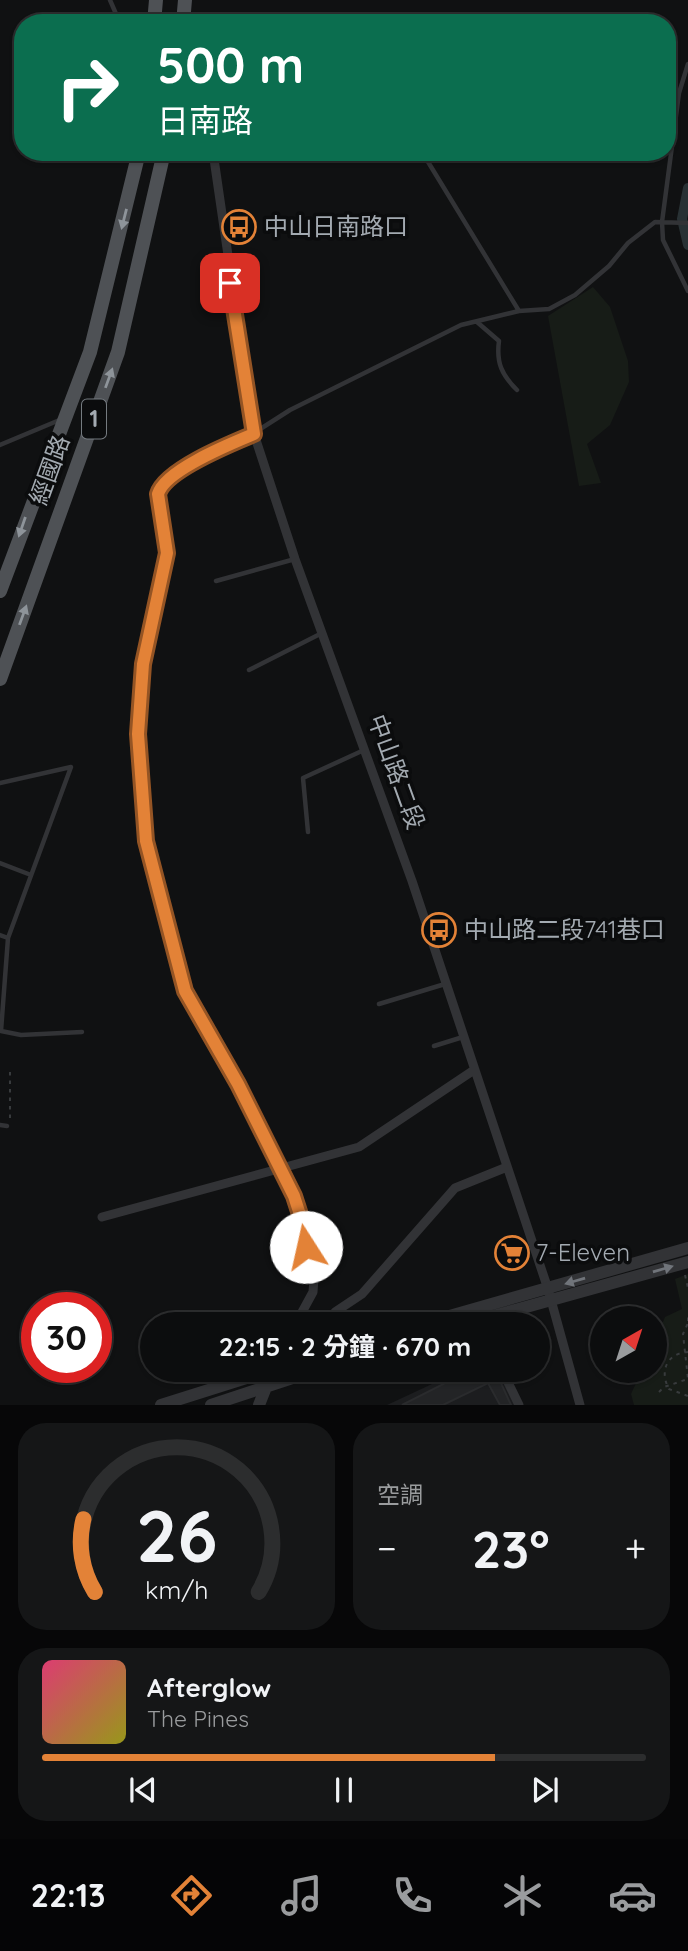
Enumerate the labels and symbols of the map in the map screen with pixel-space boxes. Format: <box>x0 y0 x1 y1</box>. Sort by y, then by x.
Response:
one-way arrow <box>118 208 129 230</box>
bus stop icon: 中山日南路口 <box>220 208 258 246</box>
place label: 中山日南路口 <box>264 211 408 241</box>
pin <box>200 253 260 313</box>
one-way arrow <box>103 367 114 388</box>
road number: 1 <box>82 400 106 438</box>
street label: 經國路 <box>23 431 75 509</box>
one-way arrow <box>16 517 27 538</box>
one-way arrow <box>18 604 29 625</box>
street label: 中山路二段 <box>362 710 432 833</box>
bus stop icon: 中山路二段741巷口 <box>420 911 458 949</box>
place label: 中山路二段741巷口 <box>464 914 665 944</box>
position arrow <box>269 1210 343 1284</box>
supermarket icon: 7-Eleven <box>493 1234 531 1272</box>
place label: 7-Eleven <box>536 1237 630 1267</box>
one-way arrow <box>652 1263 674 1274</box>
one-way arrow <box>565 1276 586 1286</box>
speed limit sign: 30 <box>21 1292 112 1383</box>
north arrow <box>590 1306 667 1382</box>

